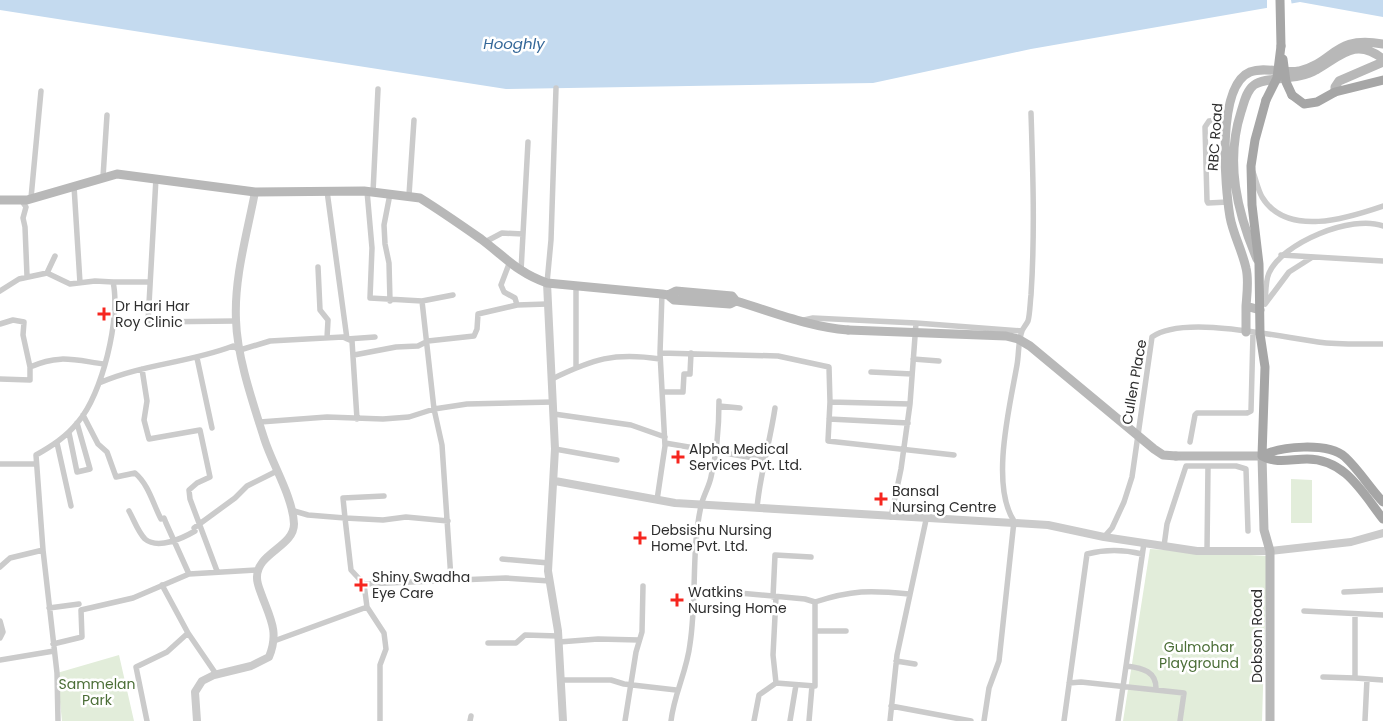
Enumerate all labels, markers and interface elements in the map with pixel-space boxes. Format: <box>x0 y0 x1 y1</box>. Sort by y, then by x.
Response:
water label: Hooghly <box>483 33 545 54</box>
street label: RBC Road <box>1203 102 1227 172</box>
place label: Dr Hari Har Roy Clinic <box>115 296 190 332</box>
marker: Dr Hari Har Roy Clinic <box>97 307 111 321</box>
street label: Cullen Place <box>1117 337 1151 426</box>
place label: Alpha Medical Services Pvt. Ltd. <box>689 439 802 475</box>
marker: Alpha Medical Services Pvt. Ltd. <box>671 450 685 464</box>
place label: Bansal Nursing Centre <box>892 481 997 517</box>
marker: Bansal Nursing Centre <box>874 492 888 506</box>
place label: Debsishu Nursing Home Pvt. Ltd. <box>651 520 772 556</box>
marker: Debsishu Nursing Home Pvt. Ltd. <box>633 531 647 545</box>
place label: Shiny Swadha Eye Care <box>372 567 470 603</box>
marker: Shiny Swadha Eye Care <box>354 578 368 592</box>
place label: Watkins Nursing Home <box>688 582 787 618</box>
street label: Dobson Road <box>1247 589 1267 683</box>
marker: Watkins Nursing Home <box>670 593 684 607</box>
park label: Gulmohar Playground <box>1159 637 1239 673</box>
park label: Sammelan Park <box>58 674 136 710</box>

